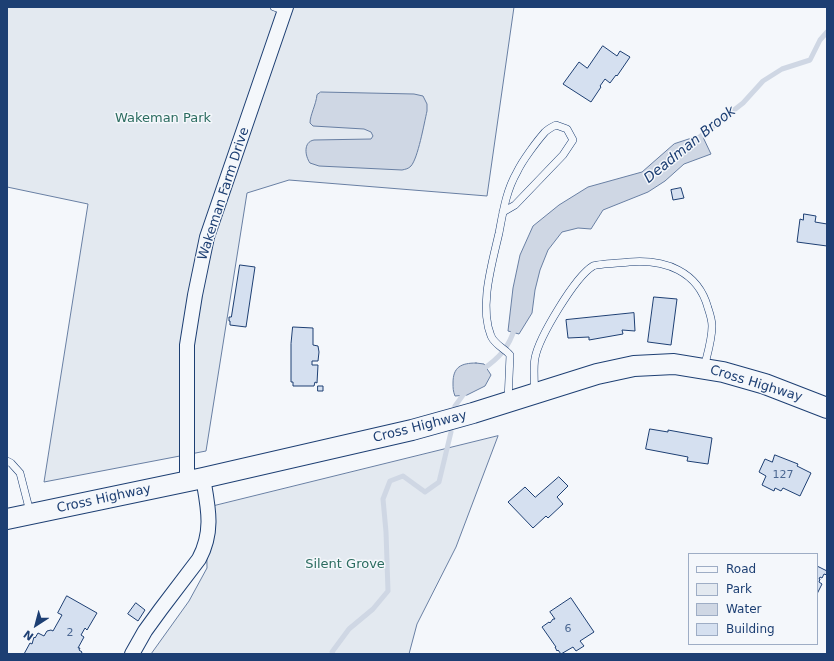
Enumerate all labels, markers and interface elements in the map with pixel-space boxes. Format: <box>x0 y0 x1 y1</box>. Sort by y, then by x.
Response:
water label: Deadman Brook <box>641 103 739 187</box>
park label: Wakeman Park <box>115 111 211 127</box>
street label: Wakeman Farm Drive <box>195 126 253 262</box>
street label: Cross Highway <box>708 363 804 405</box>
street label: Cross Highway <box>372 408 468 446</box>
house number: 127 <box>773 468 793 482</box>
street label: Cross Highway <box>55 481 153 517</box>
legend <box>688 553 818 645</box>
park label: Silent Grove <box>305 557 385 573</box>
text: Road <box>726 562 756 576</box>
text: Park <box>726 582 752 596</box>
text: Water <box>726 602 761 616</box>
north arrow <box>16 605 56 645</box>
house number: 6 <box>565 622 571 636</box>
text: Building <box>726 622 775 636</box>
house number: 2 <box>67 626 73 640</box>
text: N <box>21 627 36 643</box>

